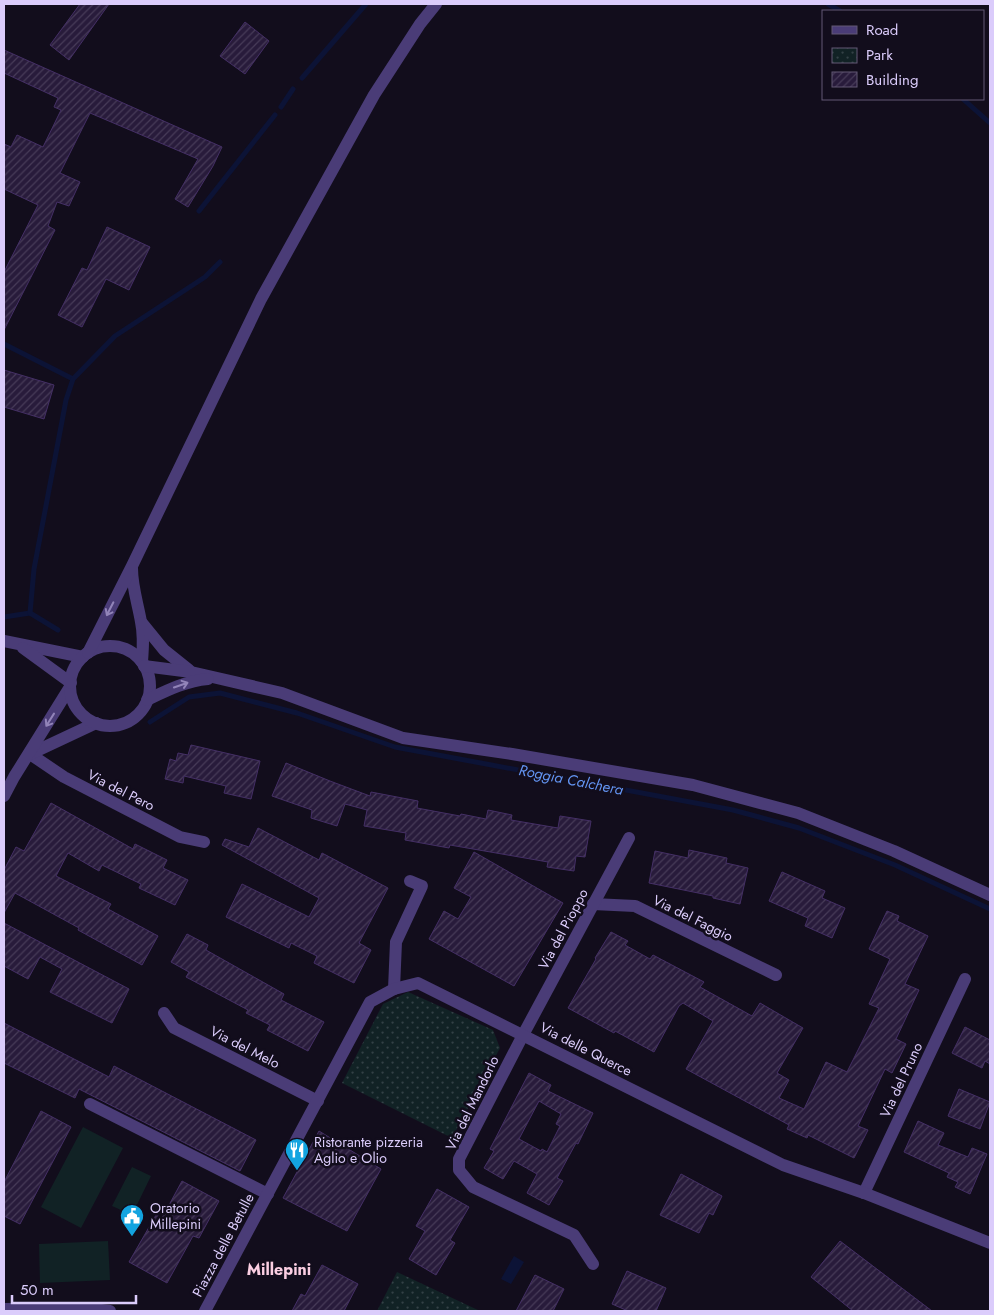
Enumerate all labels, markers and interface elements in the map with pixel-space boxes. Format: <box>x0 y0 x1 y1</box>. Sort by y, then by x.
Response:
legend <box>822 10 984 100</box>
text: Road <box>866 19 898 41</box>
text: Park <box>866 44 893 66</box>
text: Building <box>866 69 918 91</box>
one-way arrow <box>105 602 115 617</box>
one-way arrow <box>172 680 188 689</box>
one-way arrow <box>44 713 54 727</box>
water label: Roggia Calchera <box>517 759 626 801</box>
street label: Via del Pero <box>84 764 158 816</box>
street label: Via del Pioppo <box>533 885 593 973</box>
street label: Via del Faggio <box>650 890 737 946</box>
street label: Via delle Querce <box>536 1017 636 1081</box>
street label: Via del Melo <box>207 1021 284 1073</box>
street label: Via del Pruno <box>875 1039 927 1121</box>
street label: Via del Mandorlo <box>440 1052 504 1154</box>
place label: Ristorante pizzeria Aglio e Olio <box>314 1132 423 1168</box>
restaurant icon: Ristorante pizzeria Aglio e Olio <box>284 1137 310 1171</box>
street label: Piazza delle Betulle <box>187 1190 259 1300</box>
place label: Oratorio Millepini <box>150 1198 201 1234</box>
public building icon: Oratorio Millepini <box>119 1203 145 1237</box>
district label: Millepini <box>247 1258 311 1281</box>
scale bar <box>12 1272 136 1304</box>
text: 50 m <box>20 1279 54 1301</box>

